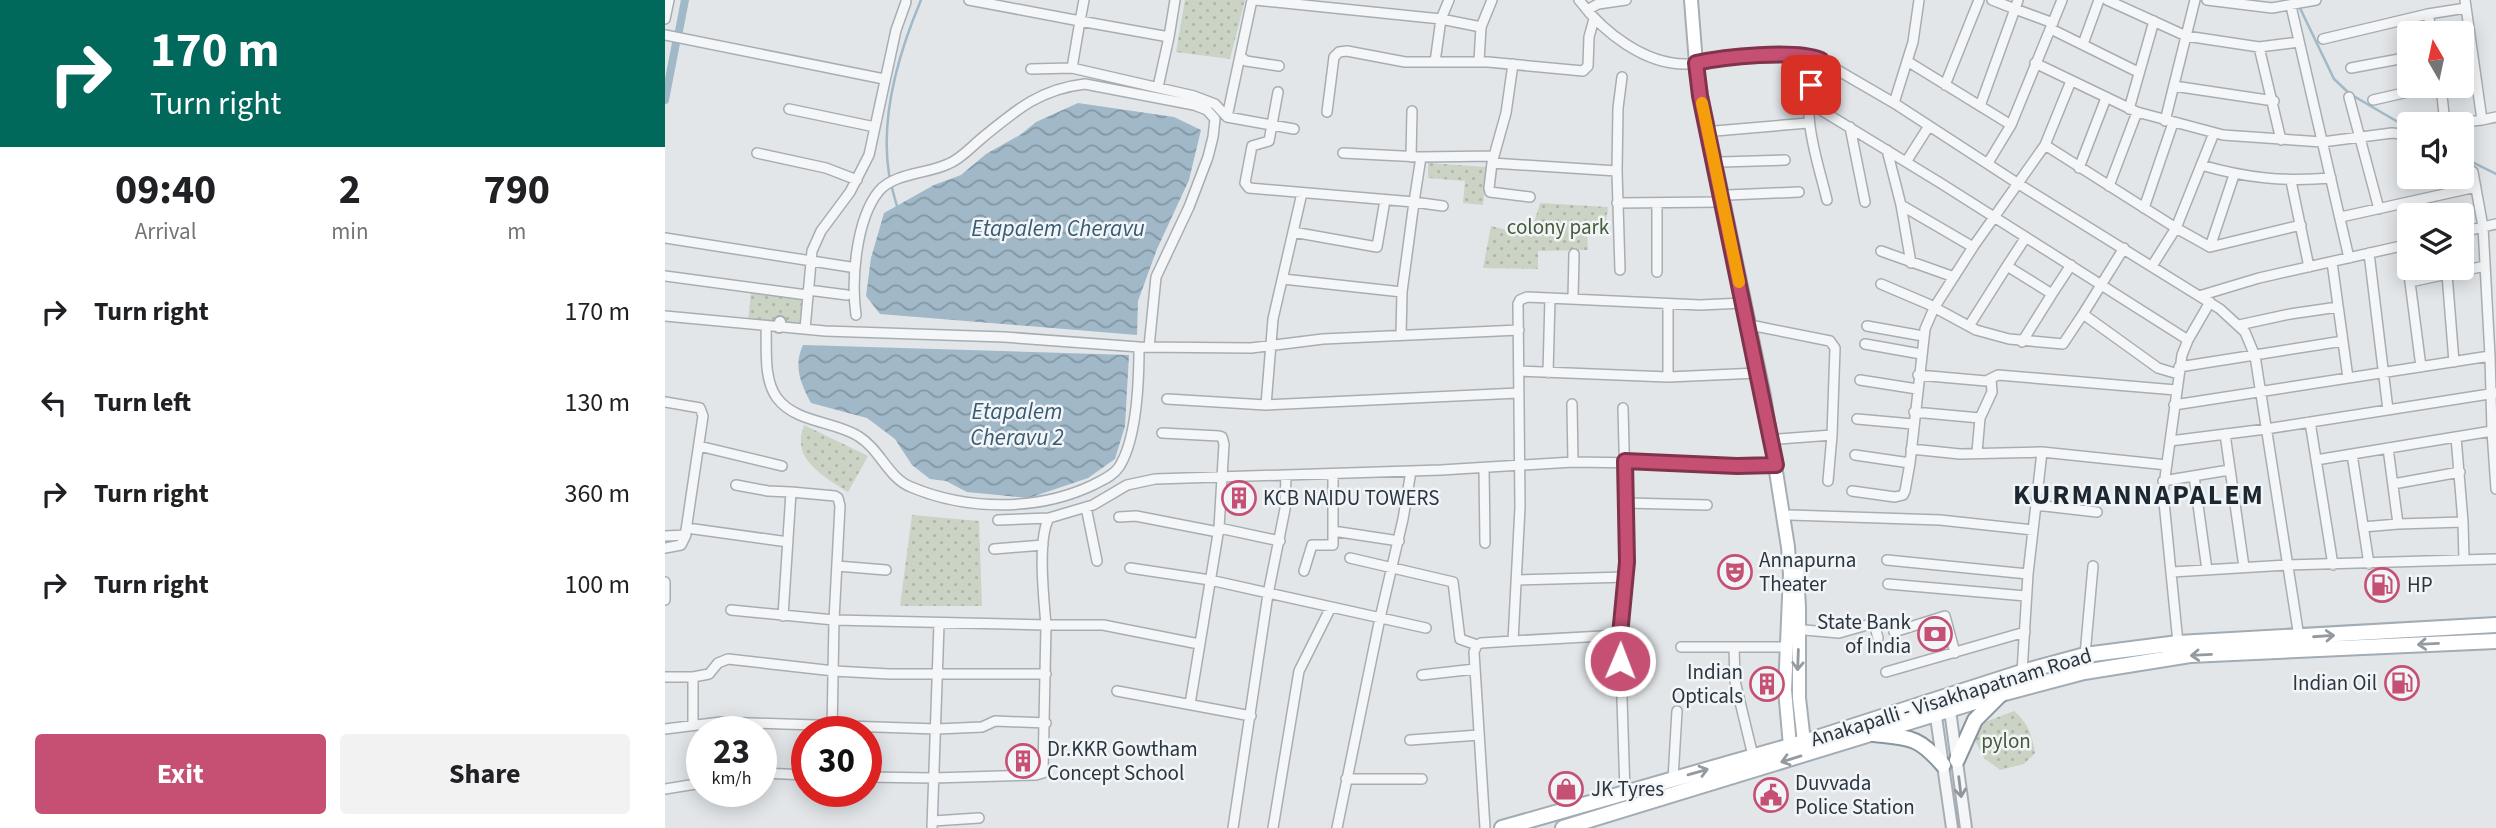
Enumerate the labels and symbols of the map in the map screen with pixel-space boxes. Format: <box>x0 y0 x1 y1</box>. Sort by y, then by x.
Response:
north arrow <box>2397 21 2475 98</box>
pin <box>1781 55 1841 115</box>
water label: Etapalem Cheravu <box>971 212 1145 245</box>
park label: colony park <box>1507 212 1610 242</box>
water label: Etapalem Cheravu 2 <box>970 395 1064 454</box>
district label: KURMANNAPALEM <box>2013 475 2265 515</box>
building icon: KCB NAIDU TOWERS <box>1220 479 1258 517</box>
place label: KCB NAIDU TOWERS <box>1263 483 1439 513</box>
place label: Annapurna Theater <box>1759 545 1856 599</box>
theatre icon: Annapurna Theater <box>1716 553 1754 591</box>
fuel station icon: HP <box>2363 566 2401 604</box>
place label: HP <box>2407 570 2433 600</box>
place label: State Bank of India <box>1817 607 1912 661</box>
bank icon: State Bank of India <box>1916 615 1954 653</box>
position arrow <box>1583 624 1657 698</box>
one-way arrow <box>2312 629 2335 642</box>
one-way arrow <box>2417 638 2440 651</box>
street label: Anakapalli - Visakhapatnam Road <box>1807 640 2095 754</box>
one-way arrow <box>1792 648 1805 671</box>
one-way arrow <box>2189 648 2212 661</box>
place label: Indian Opticals <box>1671 657 1743 711</box>
fuel station icon: Indian Oil <box>2383 664 2421 702</box>
building icon: Indian Opticals <box>1748 665 1786 703</box>
place label: Indian Oil <box>2292 668 2377 698</box>
speed limit sign: 30 <box>791 716 882 807</box>
park label: pylon <box>1981 726 2031 756</box>
place label: Dr.KKR Gowtham Concept School <box>1047 734 1198 788</box>
building icon: Dr.KKR Gowtham Concept School <box>1004 742 1042 780</box>
one-way arrow <box>1780 753 1802 766</box>
one-way arrow <box>1687 765 1709 778</box>
place label: Duvvada Police Station <box>1795 768 1915 822</box>
shop icon: JK Tyres <box>1547 770 1585 808</box>
place label: JK Tyres <box>1591 774 1664 804</box>
one-way arrow <box>1954 775 1967 797</box>
public building icon: Duvvada Police Station <box>1752 776 1790 814</box>

